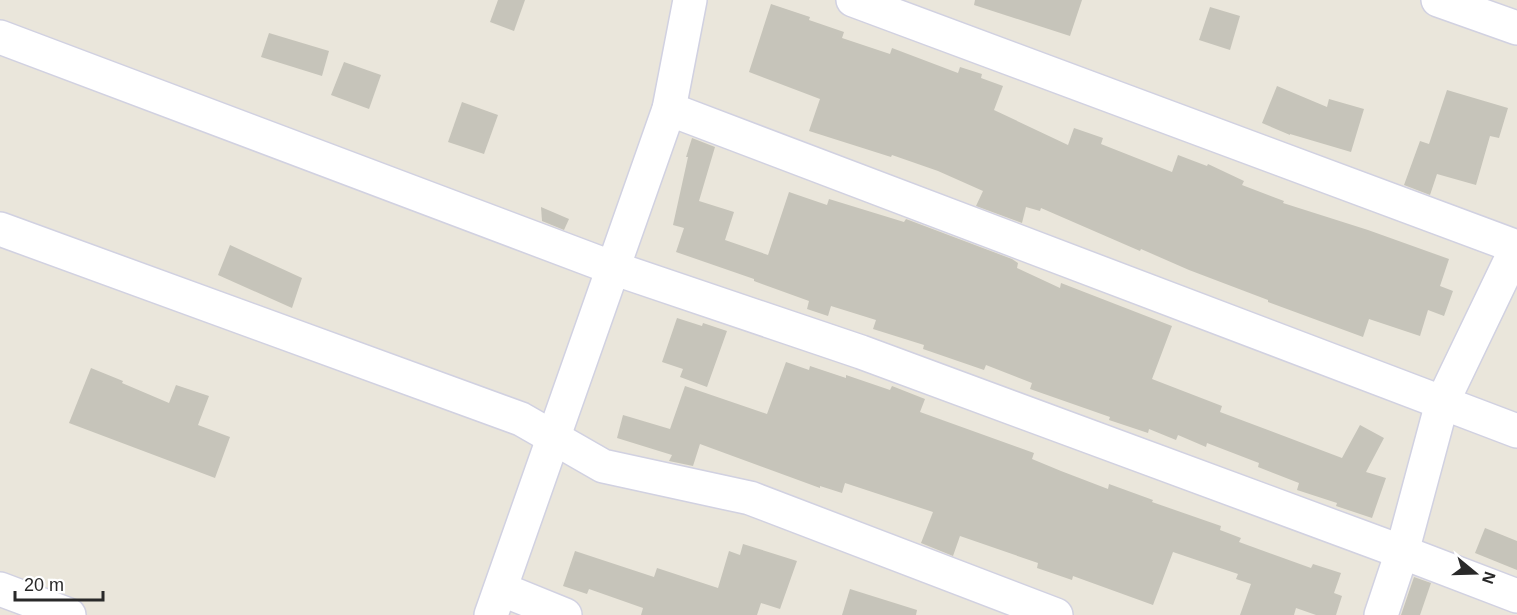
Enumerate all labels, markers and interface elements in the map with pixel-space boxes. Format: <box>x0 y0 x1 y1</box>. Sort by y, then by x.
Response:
north arrow <box>1445 543 1505 603</box>
scale bar <box>15 564 104 602</box>
text: N <box>1479 569 1499 586</box>
text: 20 m <box>24 575 64 595</box>

